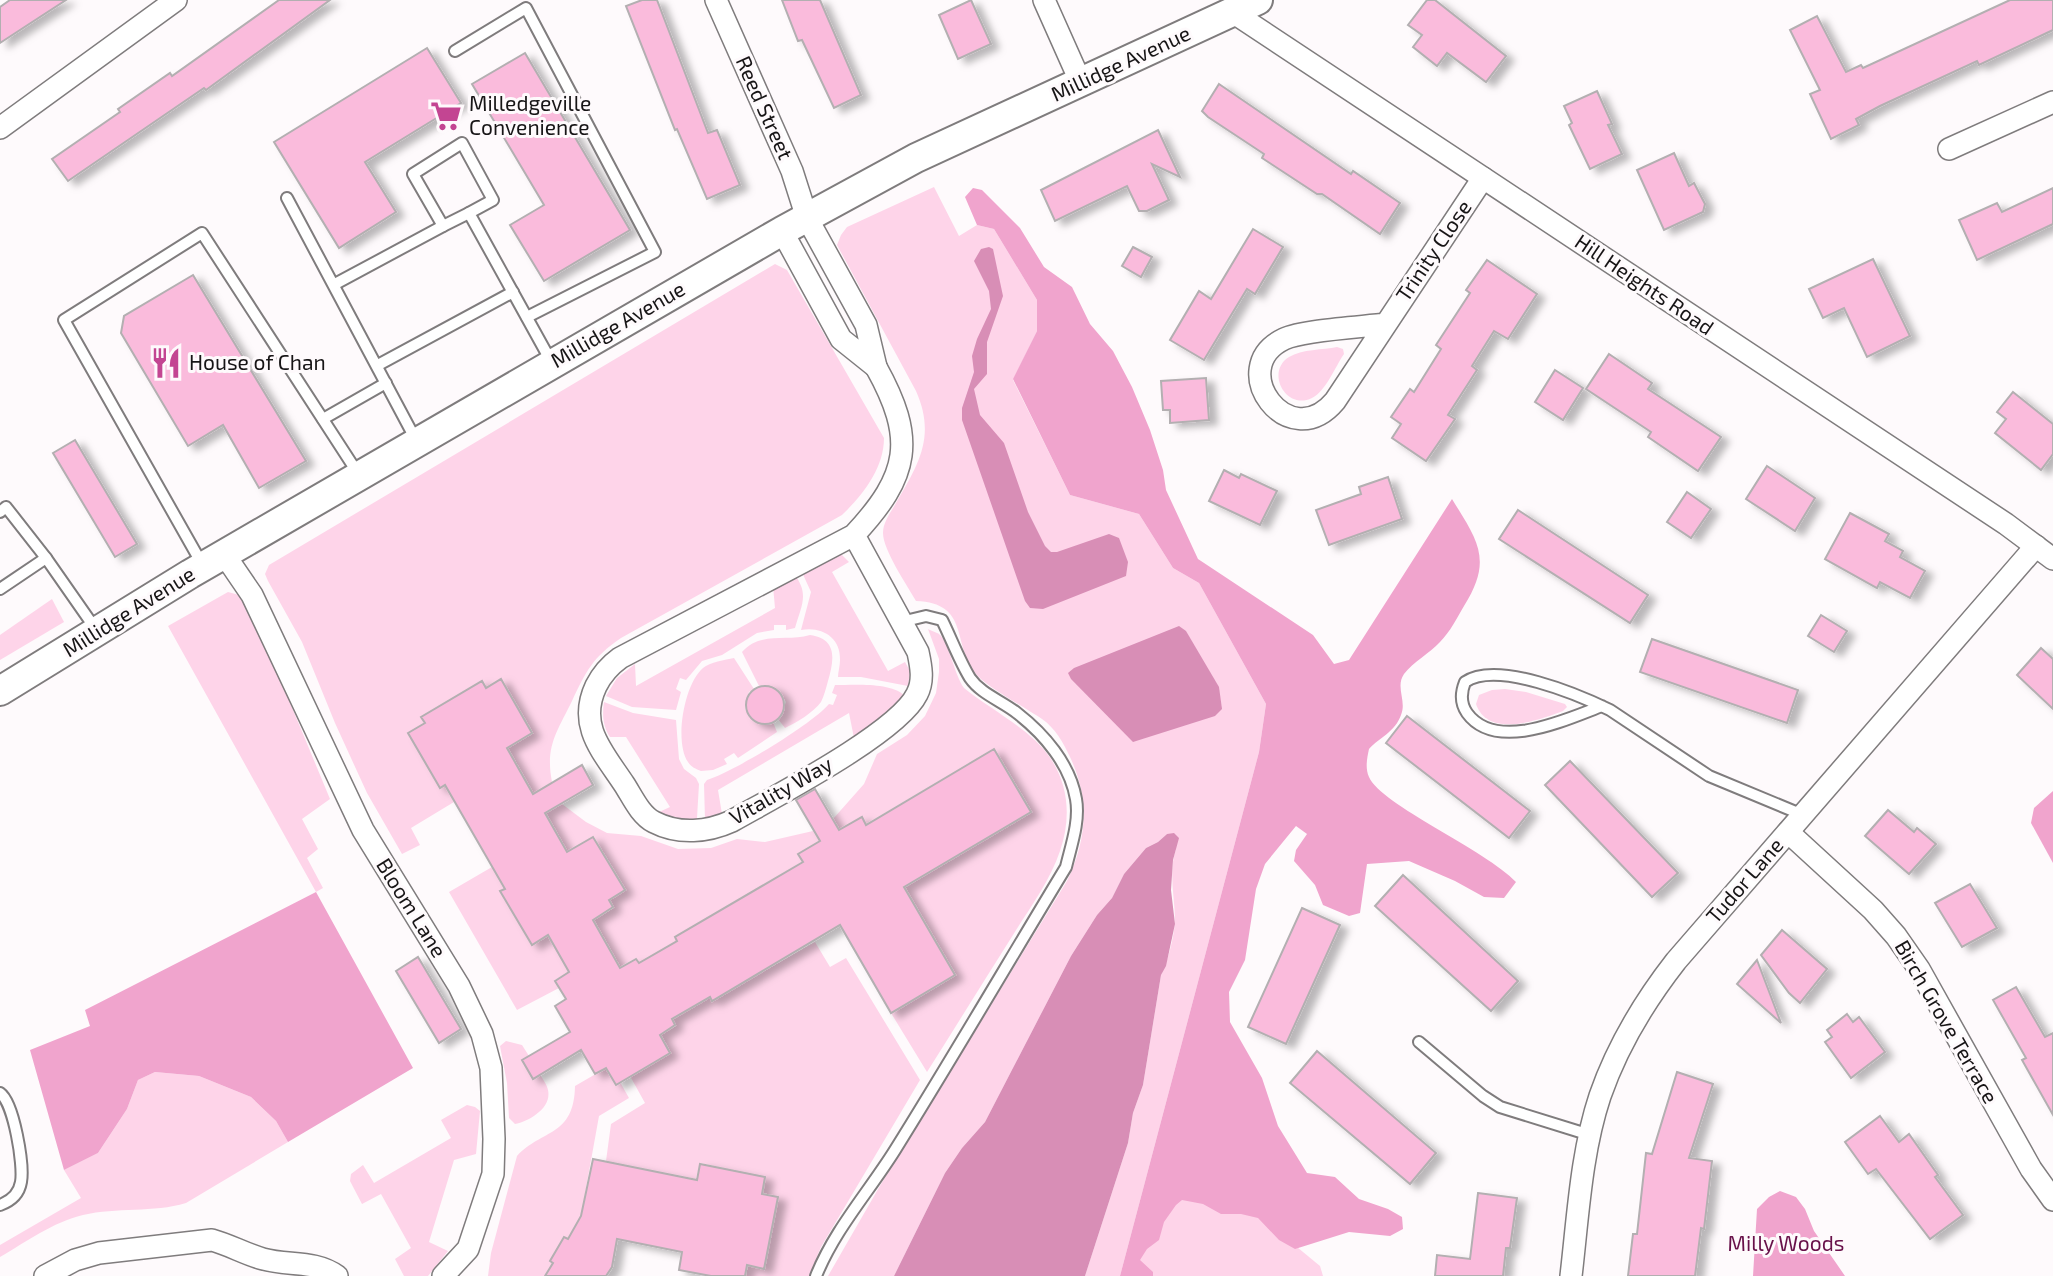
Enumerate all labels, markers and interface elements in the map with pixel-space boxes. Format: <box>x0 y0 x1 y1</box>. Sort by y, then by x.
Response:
street label: Millidge Avenue <box>1047 19 1194 106</box>
street label: Reed Street <box>731 52 799 163</box>
place label: Milledgeville Convenience <box>469 90 591 139</box>
supermarket icon: Milledgeville Convenience <box>429 99 463 133</box>
street label: Trinity Close <box>1390 195 1476 306</box>
street label: Hill Heights Road <box>1571 228 1719 339</box>
street label: Millidge Avenue <box>546 275 689 372</box>
restaurant icon: House of Chan <box>149 346 183 380</box>
place label: House of Chan <box>189 349 326 374</box>
street label: Millidge Avenue <box>58 560 199 661</box>
street label: Vitality Way <box>724 750 836 829</box>
street label: Tudor Lane <box>1700 832 1788 928</box>
street label: Bloom Lane <box>372 853 453 961</box>
street label: Birch Grove Terrace <box>1890 935 2004 1107</box>
park label: Milly Woods <box>1728 1230 1844 1255</box>

